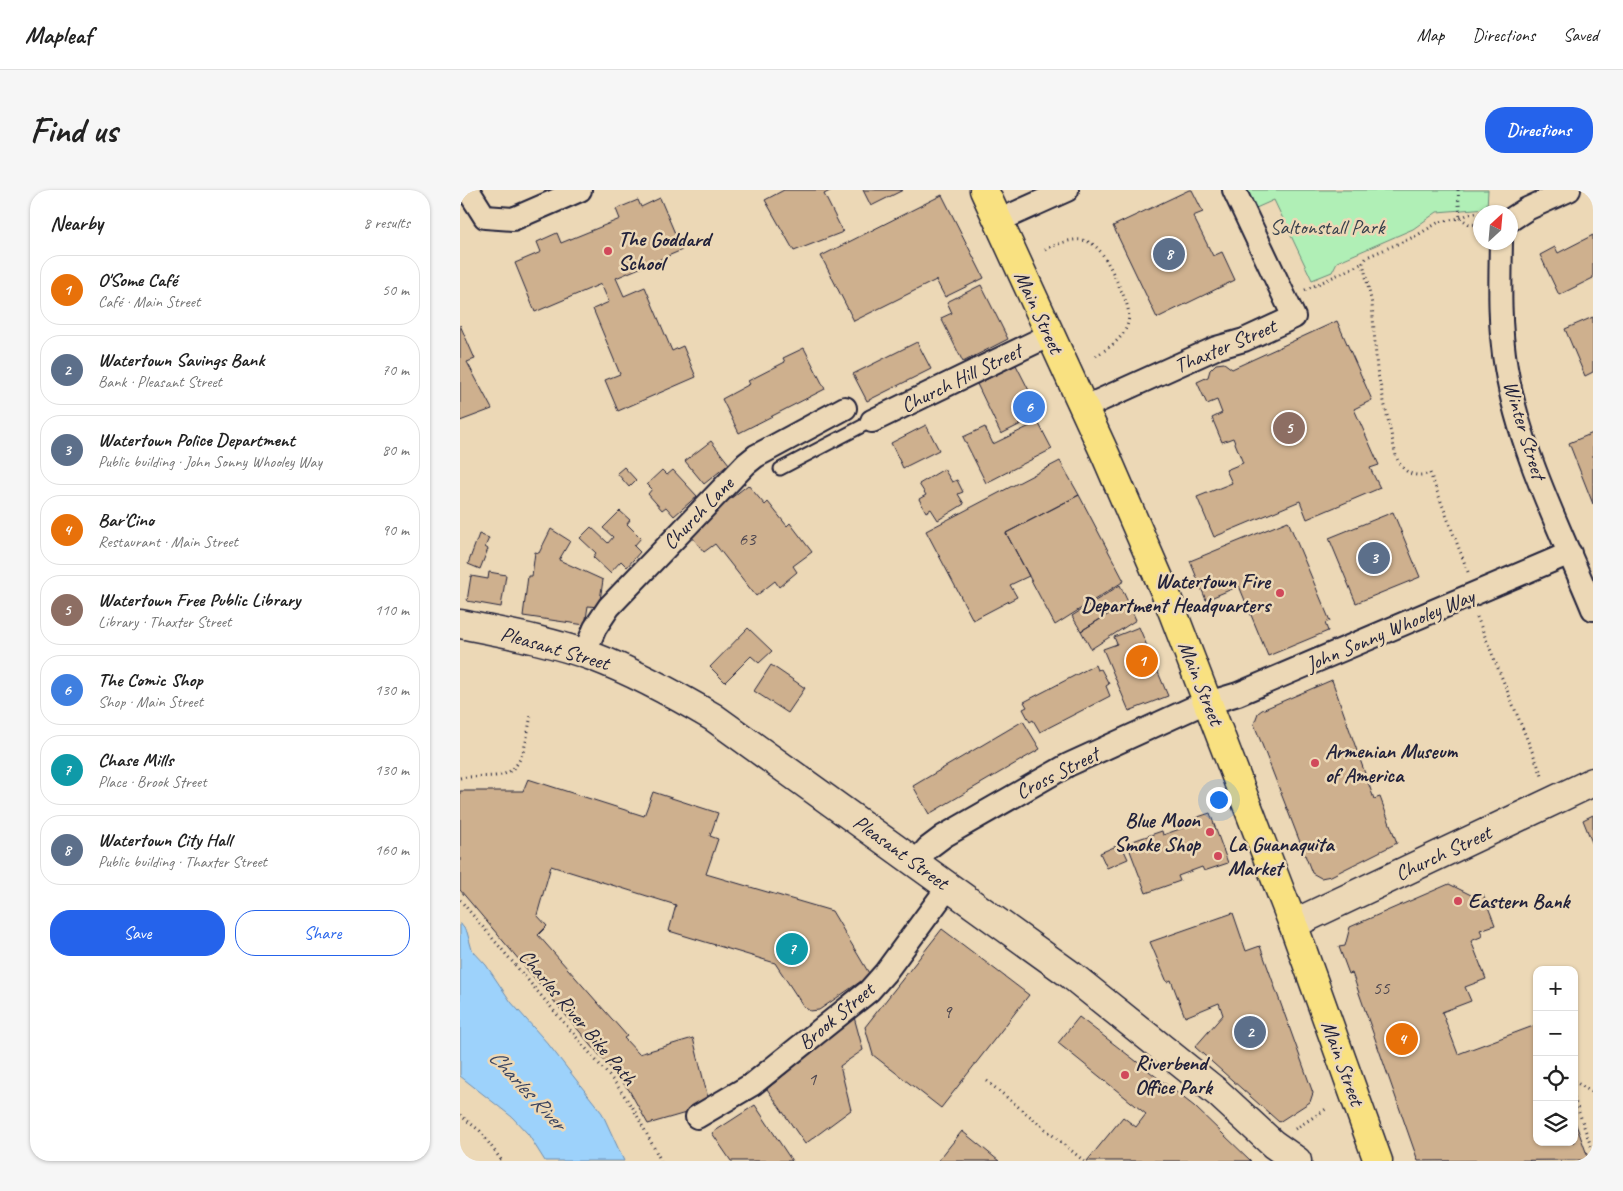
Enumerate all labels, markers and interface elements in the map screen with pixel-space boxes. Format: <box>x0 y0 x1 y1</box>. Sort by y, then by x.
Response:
text: Mapleaf <box>25 20 92 50</box>
text: Map <box>1417 24 1444 46</box>
text: Directions <box>1472 24 1535 46</box>
text: Saved <box>1563 24 1598 46</box>
button: Directions <box>1485 107 1593 153</box>
text: Find us <box>30 108 117 153</box>
north arrow <box>1473 205 1518 250</box>
text: Nearby <box>50 210 103 236</box>
text: 8 results <box>363 213 410 233</box>
park label: Saltonstall Park <box>1270 214 1386 240</box>
place label: The Goddard School <box>618 226 714 276</box>
pin: 8 <box>1153 235 1185 273</box>
marker: The Goddard School <box>602 245 614 257</box>
street label: Main Street <box>1009 267 1070 359</box>
text: O'Some Café <box>98 268 177 292</box>
text: 1 <box>63 280 71 300</box>
text: 50 m <box>382 280 409 300</box>
text: Café · Main Street <box>98 292 200 312</box>
street label: Thaxter Street <box>1170 312 1282 379</box>
street label: Church Hill Street <box>896 336 1028 418</box>
text: Watertown Savings Bank <box>98 348 264 372</box>
text: 2 <box>63 360 71 380</box>
text: 70 m <box>382 360 409 380</box>
text: Bank · Pleasant Street <box>98 372 222 392</box>
street label: Winter Street <box>1498 378 1553 485</box>
pin: 6 <box>1013 388 1045 426</box>
pin: 5 <box>1273 409 1305 447</box>
text: Watertown Police Department <box>98 428 295 452</box>
text: 3 <box>63 440 71 460</box>
text: 80 m <box>382 440 409 460</box>
text: Public building · John Sonny Whooley Way <box>98 452 322 472</box>
street label: Church Lane <box>657 470 740 555</box>
text: Bar'Cino <box>98 508 154 532</box>
text: 4 <box>63 520 71 540</box>
text: 90 m <box>382 520 409 540</box>
house number: 63 <box>738 527 757 551</box>
text: Restaurant · Main Street <box>98 532 238 552</box>
pin: 3 <box>1358 539 1390 577</box>
place label: Watertown Fire Department Headquarters <box>1081 568 1273 618</box>
street label: John Sonny Whooley Way <box>1301 582 1480 678</box>
marker: Watertown Fire Department Headquarters <box>1274 587 1286 599</box>
text: Watertown Free Public Library <box>98 588 300 612</box>
text: 5 <box>64 600 70 620</box>
text: 110 m <box>375 600 409 620</box>
text: Library · Thaxter Street <box>98 612 231 632</box>
street label: Pleasant Street <box>498 620 614 676</box>
street label: Main Street <box>1172 637 1230 731</box>
pin: 1 <box>1126 642 1158 680</box>
text: The Comic Shop <box>98 668 203 692</box>
text: 6 <box>63 680 71 700</box>
text: 130 m <box>375 680 409 700</box>
text: Shop · Main Street <box>98 692 203 712</box>
place label: Armenian Museum of America <box>1325 738 1458 788</box>
street label: Cross Street <box>1011 740 1106 805</box>
text: Chase Mills <box>98 748 173 772</box>
marker: Armenian Museum of America <box>1309 757 1321 769</box>
text: 7 <box>63 760 71 780</box>
text: 130 m <box>375 760 409 780</box>
text: Place · Brook Street <box>98 772 206 792</box>
your location <box>1206 787 1232 813</box>
place label: Blue Moon Smoke Shop <box>1114 807 1202 857</box>
street label: Pleasant Street <box>848 809 955 896</box>
street label: Church Street <box>1391 819 1497 887</box>
marker: Blue Moon Smoke Shop <box>1204 826 1216 838</box>
text: Watertown City Hall <box>98 828 232 852</box>
place label: La Guanaquita Market <box>1228 831 1335 881</box>
text: 8 <box>63 840 71 860</box>
text: 160 m <box>375 840 409 860</box>
marker: La Guanaquita Market <box>1212 850 1224 862</box>
text: Public building · Thaxter Street <box>98 852 267 872</box>
place label: Eastern Bank <box>1468 888 1572 914</box>
marker: Eastern Bank <box>1452 895 1464 907</box>
button: Save <box>50 910 225 956</box>
button: Share <box>235 910 410 956</box>
pin: 7 <box>776 930 808 968</box>
street label: Charles River Bike Path <box>514 944 642 1090</box>
map controls <box>1533 966 1578 1146</box>
button: + <box>1533 966 1578 1011</box>
street label: Brook Street <box>793 975 881 1055</box>
house number: 55 <box>1372 976 1391 1000</box>
house number: 9 <box>943 1000 953 1024</box>
button: − <box>1533 1011 1578 1056</box>
pin: 2 <box>1234 1013 1266 1051</box>
street label: Main Street <box>1316 1017 1371 1111</box>
pin: 4 <box>1386 1020 1418 1058</box>
water label: Charles River <box>484 1043 572 1135</box>
place label: Riverbend Office Park <box>1135 1050 1214 1100</box>
button: locate <box>1533 1056 1578 1101</box>
house number: 1 <box>808 1067 818 1091</box>
marker: Riverbend Office Park <box>1119 1069 1131 1081</box>
button: layers <box>1533 1101 1578 1146</box>

